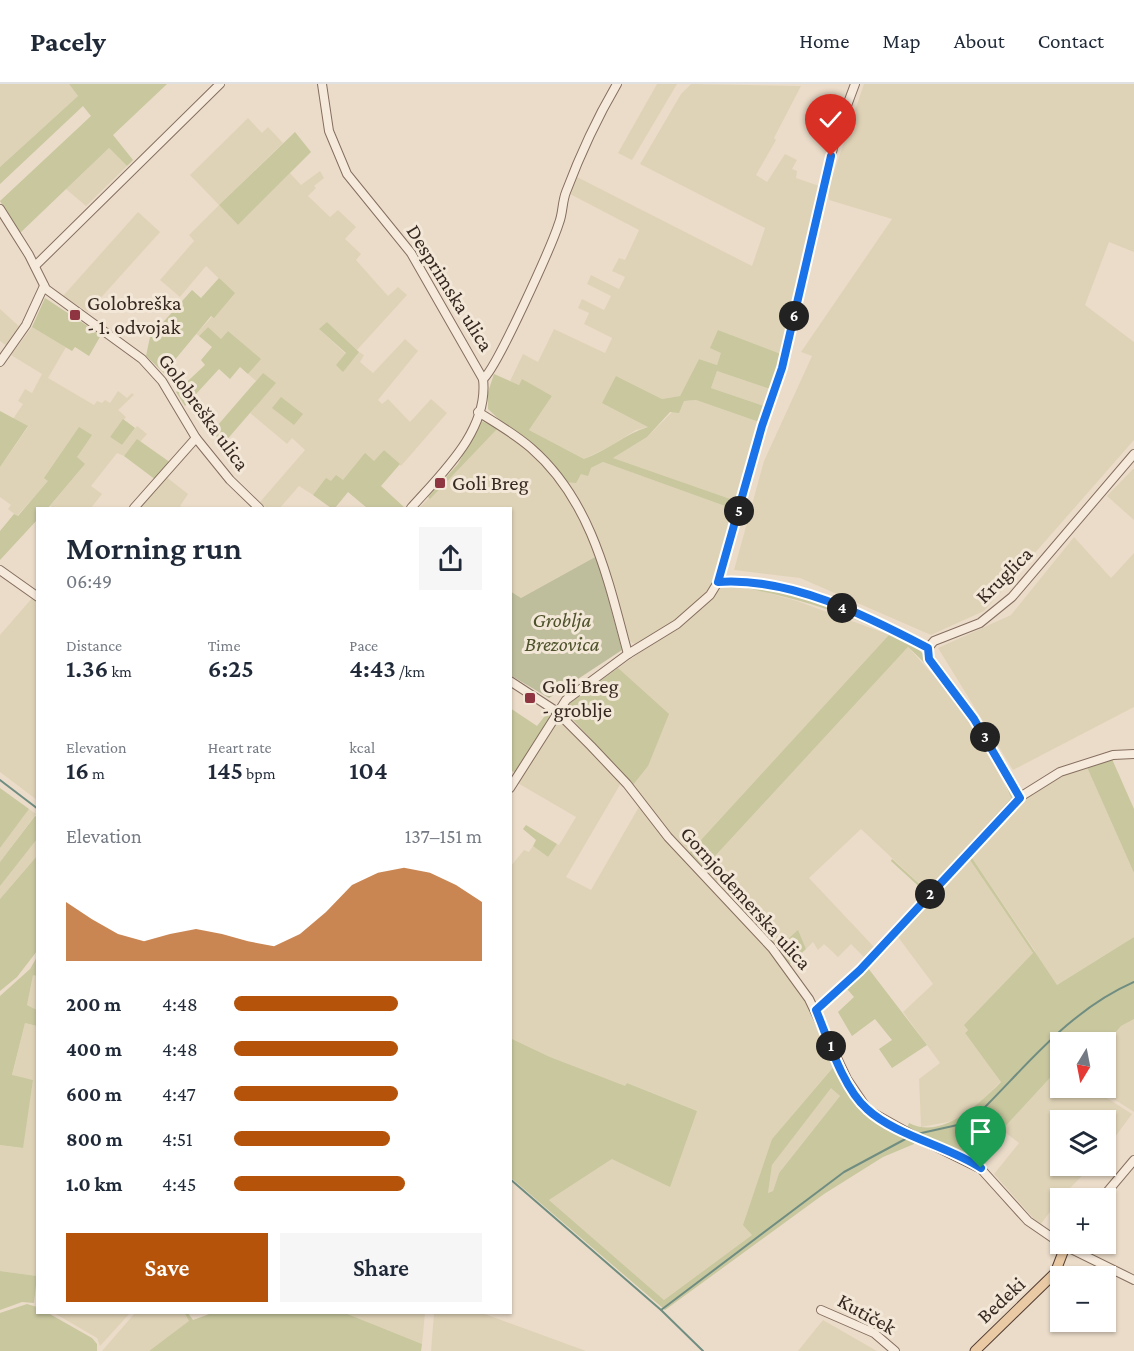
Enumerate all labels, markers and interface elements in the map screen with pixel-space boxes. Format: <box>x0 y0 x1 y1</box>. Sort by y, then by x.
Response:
text: Pacely <box>30 26 106 57</box>
text: Home <box>799 29 849 53</box>
text: Map <box>882 29 921 53</box>
text: About <box>954 29 1005 53</box>
text: Contact <box>1038 29 1104 53</box>
pin <box>805 94 856 156</box>
icon: check <box>814 103 847 136</box>
street label: Desprimska ulica <box>401 220 499 356</box>
place label: Golobreška - 1. odvojak <box>87 291 182 339</box>
pin: 6 <box>779 301 809 331</box>
text: 6 <box>790 307 798 324</box>
marker: Golobreška - 1. odvojak <box>68 308 82 322</box>
street label: Golobreška ulica <box>153 349 255 476</box>
place label: Goli Breg <box>452 471 529 495</box>
marker: Goli Breg <box>433 476 447 490</box>
pin: 5 <box>724 496 754 526</box>
text: 5 <box>735 502 743 519</box>
button: share <box>419 527 482 590</box>
text: Morning run <box>66 529 242 566</box>
street label: Kruglica <box>971 541 1038 608</box>
text: 06:49 <box>66 570 112 592</box>
pin: 4 <box>827 593 857 623</box>
text: 4 <box>838 599 846 616</box>
park label: Groblja Brezovica <box>524 608 600 656</box>
text: Distance <box>66 637 122 654</box>
text: Time <box>208 637 240 654</box>
text: Pace <box>349 637 378 654</box>
text: 1.36 <box>66 654 108 683</box>
text: 6:25 <box>208 654 254 683</box>
text: 4:43 <box>349 654 396 683</box>
text: km <box>108 663 132 680</box>
text: /km <box>396 663 425 680</box>
place label: Goli Breg - groblje <box>542 674 619 722</box>
marker: Goli Breg - groblje <box>523 691 537 705</box>
pin: 3 <box>970 722 1000 752</box>
text: 3 <box>981 728 989 745</box>
text: Elevation <box>66 739 127 756</box>
text: Heart rate <box>208 739 272 756</box>
text: kcal <box>349 739 375 756</box>
text: 16 <box>66 756 89 785</box>
text: 145 <box>208 756 243 785</box>
text: 104 <box>349 756 388 785</box>
text: m <box>89 765 105 782</box>
text: bpm <box>243 765 276 782</box>
street label: Gornjodemerska ulica <box>675 822 817 975</box>
text: Elevation <box>66 825 142 847</box>
text: 137–151 m <box>405 825 482 847</box>
pin: 2 <box>915 879 945 909</box>
text: 2 <box>926 885 934 902</box>
text: 200 m <box>66 993 121 1015</box>
text: 4:48 <box>162 993 198 1015</box>
pin: 1 <box>816 1031 846 1061</box>
north arrow <box>1050 1032 1116 1098</box>
map controls <box>1050 1032 1116 1332</box>
text: 1 <box>828 1037 834 1054</box>
text: 400 m <box>66 1038 122 1060</box>
text: 4:48 <box>162 1038 198 1060</box>
text: 600 m <box>66 1083 122 1105</box>
text: 4:47 <box>162 1083 196 1105</box>
pin <box>955 1106 1006 1168</box>
button: layers <box>1050 1110 1116 1176</box>
icon: arrive <box>964 1115 997 1148</box>
text: 800 m <box>66 1128 123 1150</box>
text: 4:51 <box>162 1128 193 1150</box>
text: 1.0 km <box>66 1173 122 1195</box>
text: 4:45 <box>162 1173 196 1195</box>
button: + <box>1050 1188 1116 1254</box>
button: Save <box>66 1233 268 1302</box>
button: Share <box>280 1233 482 1302</box>
button: − <box>1050 1266 1116 1332</box>
street label: Bedeki <box>972 1272 1030 1328</box>
street label: Kutiček <box>834 1288 900 1340</box>

